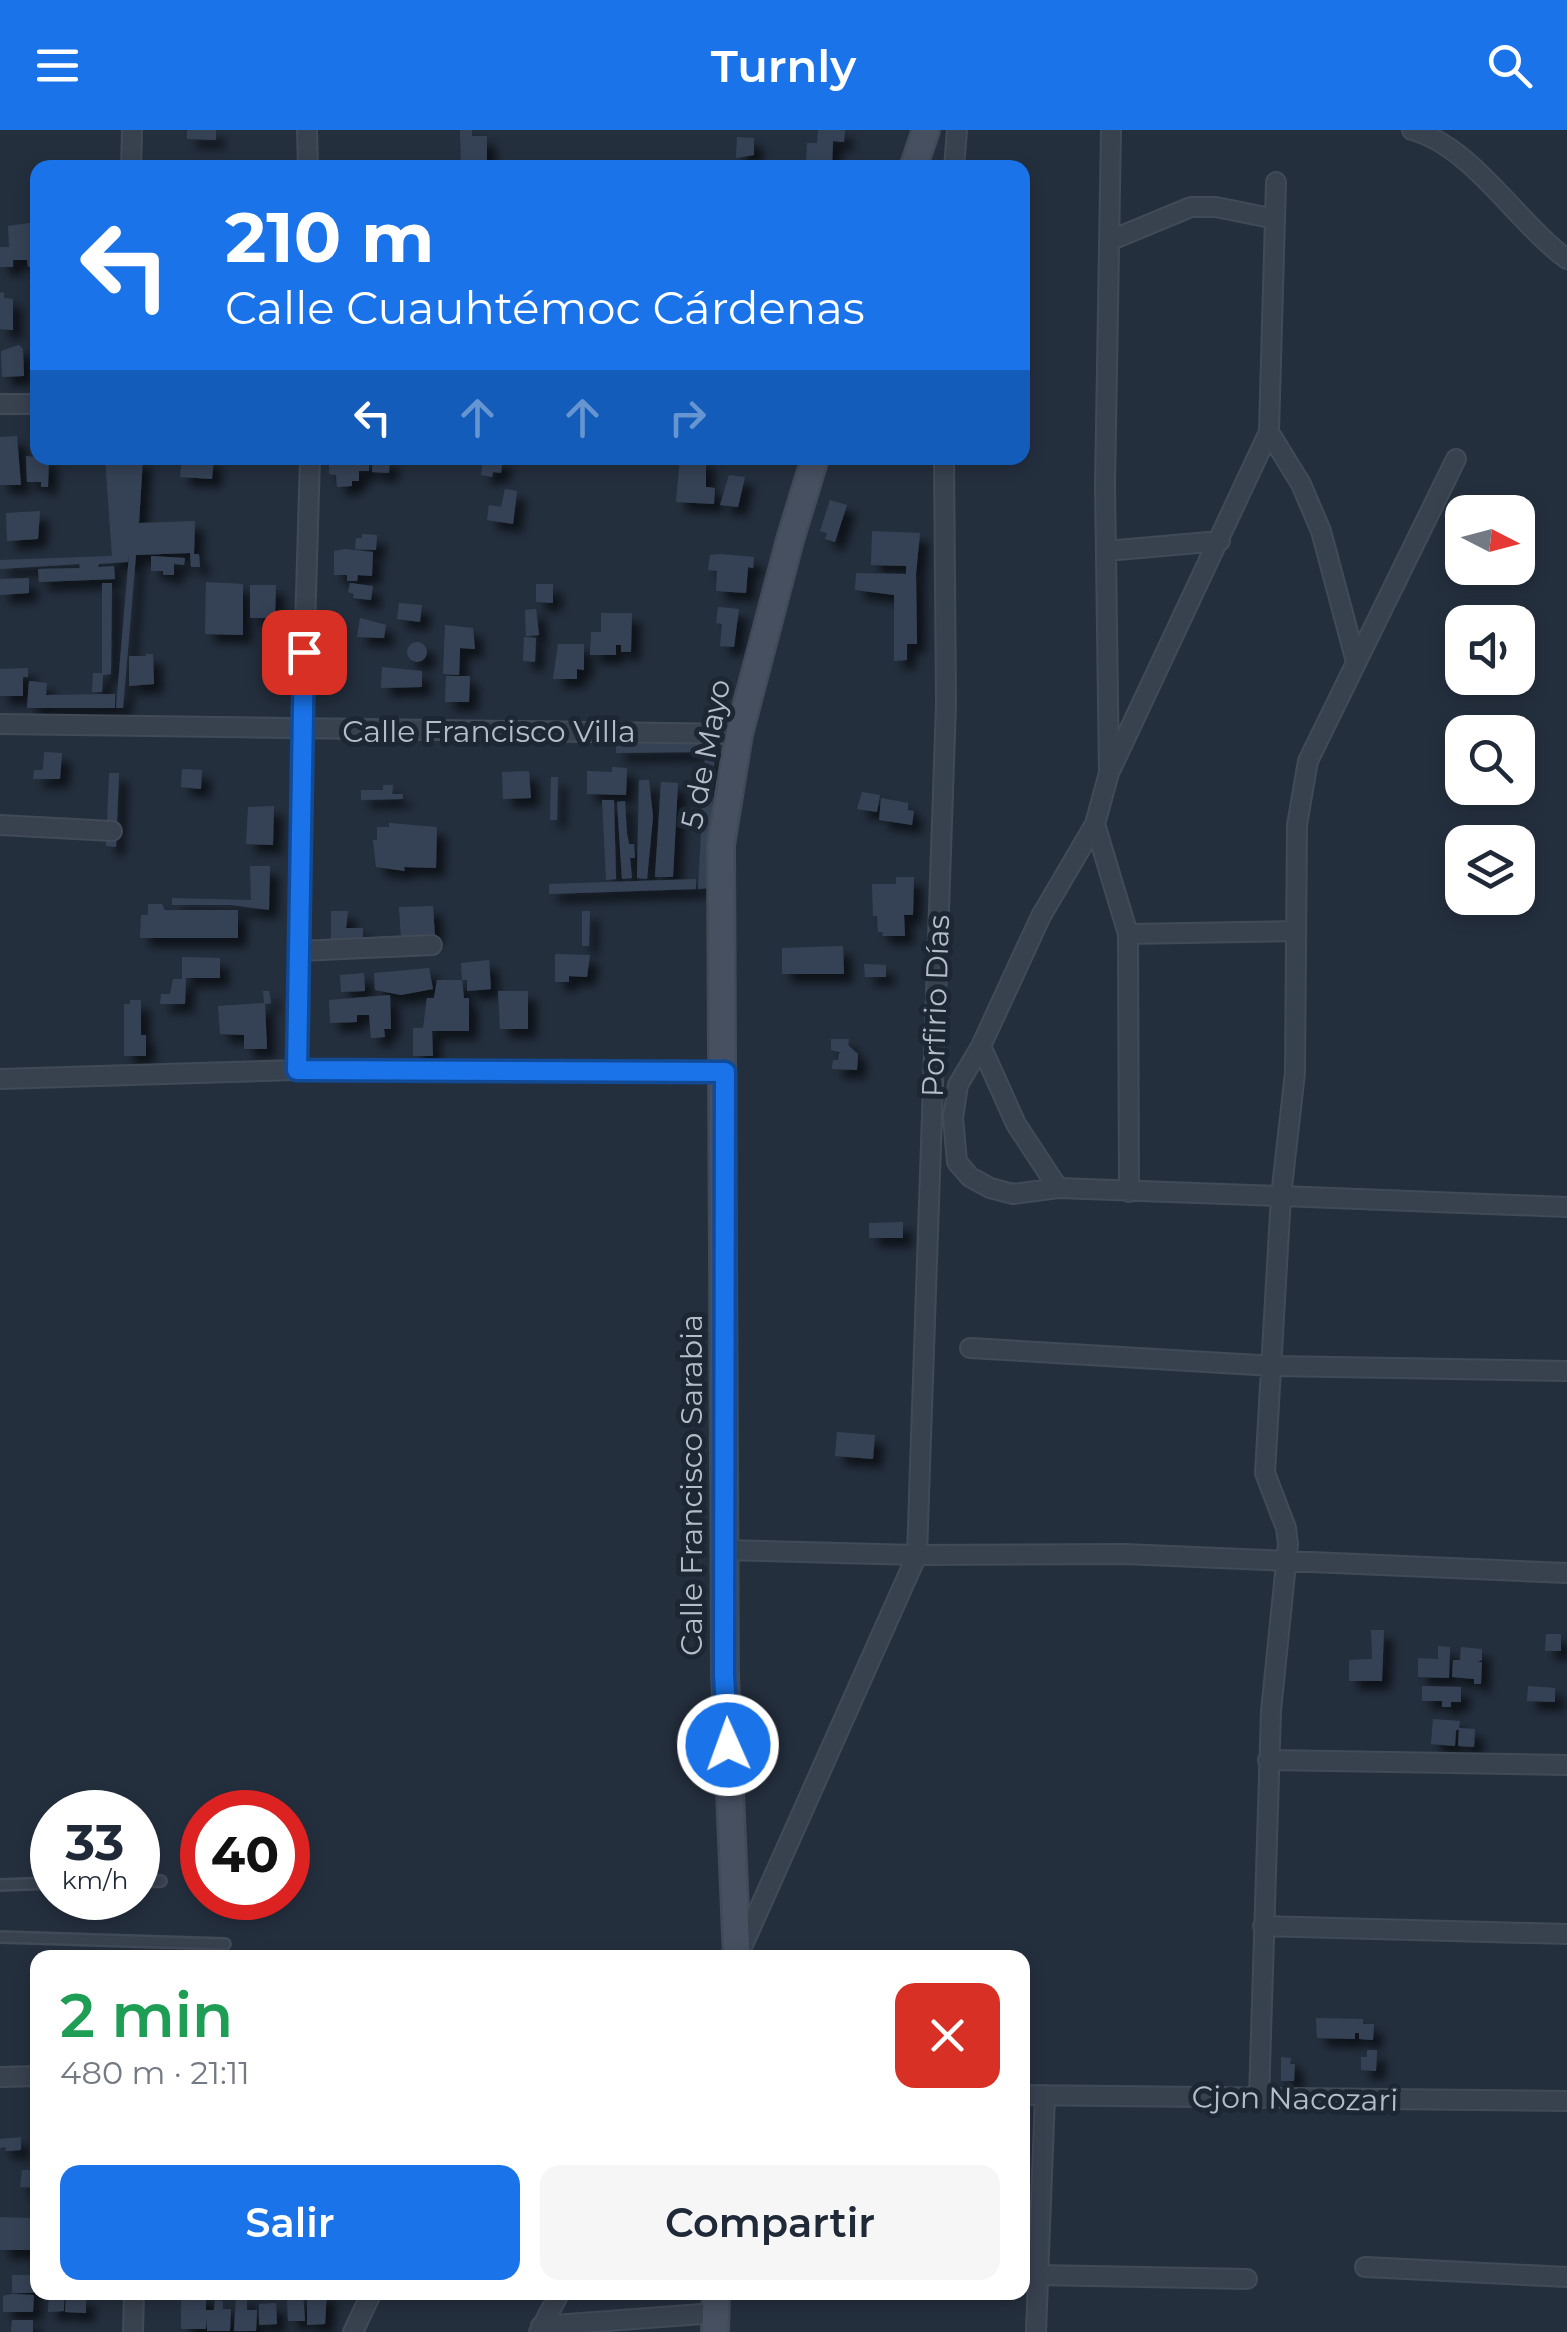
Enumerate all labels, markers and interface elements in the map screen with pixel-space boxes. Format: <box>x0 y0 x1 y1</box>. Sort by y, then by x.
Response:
icon: menu <box>30 38 85 93</box>
text: Turnly <box>711 38 856 93</box>
icon: search <box>1482 38 1537 93</box>
text: 210 m <box>225 194 435 280</box>
icon: left <box>60 200 190 330</box>
text: Calle Cuauhtémoc Cárdenas <box>225 280 865 335</box>
icon: left <box>345 390 400 445</box>
icon: ahead <box>450 390 505 445</box>
icon: ahead <box>555 390 610 445</box>
icon: right <box>660 390 715 445</box>
north arrow <box>1445 495 1535 585</box>
map controls <box>1445 495 1535 915</box>
button: sound <box>1445 605 1535 695</box>
pin <box>262 610 347 695</box>
icon: arrive <box>277 625 332 680</box>
street label: 5 de Mayo <box>673 676 738 832</box>
street label: Calle Francisco Villa <box>342 713 636 750</box>
button: search <box>1445 715 1535 805</box>
button: layers <box>1445 825 1535 915</box>
street label: Porfirio Días <box>914 914 957 1098</box>
street label: Calle Francisco Sarabia <box>673 1314 710 1656</box>
position arrow <box>676 1693 780 1797</box>
speed limit sign: 40 <box>180 1790 310 1920</box>
text: 33 <box>66 1812 124 1873</box>
text: km/h <box>62 1865 128 1895</box>
text: 2 min <box>60 1979 233 2052</box>
button: close <box>895 1983 1000 2088</box>
text: 480 m · 21:11 <box>60 2053 250 2092</box>
street label: Cjon Nacozari <box>1191 2078 1399 2119</box>
button: Salir <box>60 2165 520 2280</box>
button: Compartir <box>540 2165 1000 2280</box>

